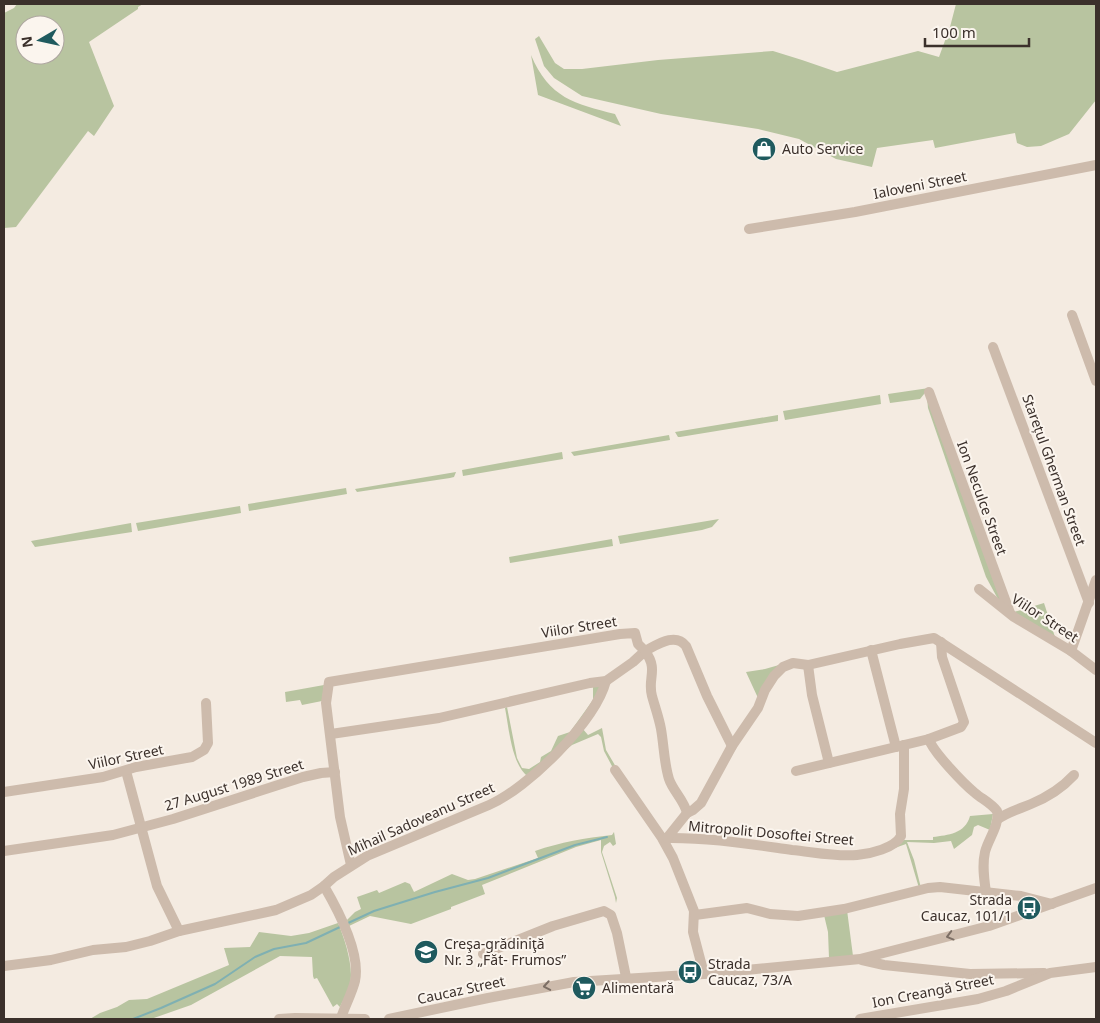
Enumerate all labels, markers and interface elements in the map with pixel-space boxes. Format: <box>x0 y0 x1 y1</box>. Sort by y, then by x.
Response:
north arrow <box>15 15 65 65</box>
scale bar <box>925 15 1029 47</box>
text: 100 m <box>932 22 976 42</box>
text: N <box>16 35 37 49</box>
shop icon: Auto Service <box>751 136 777 162</box>
place label: Auto Service <box>782 139 864 158</box>
street label: Ialoveni Street <box>872 166 968 203</box>
street label: Starețul Gherman Street <box>1018 391 1091 548</box>
street label: Ion Neculce Street <box>953 438 1012 558</box>
street label: Viilor Street <box>1008 589 1082 646</box>
street label: Viilor Street <box>540 611 618 642</box>
street label: Viilor Street <box>87 739 165 774</box>
street label: 27 August 1989 Street <box>162 754 306 815</box>
street label: Mihail Sadoveanu Street <box>344 778 497 860</box>
street label: Mitropolit Dosoftei Street <box>687 816 855 849</box>
place label: Strada Caucaz, 101/1 <box>921 890 1012 925</box>
bus stop icon: Strada Caucaz, 101/1 <box>1016 895 1042 921</box>
one-way arrow <box>946 930 955 941</box>
place label: Creşa-grădiniţă Nr. 3 „Făt- Frumos” <box>444 934 566 969</box>
school or university icon: Creşa-grădiniţă Nr. 3 „Făt- Frumos” <box>413 939 439 965</box>
place label: Strada Caucaz, 73/A <box>708 954 792 989</box>
bus stop icon: Strada Caucaz, 73/A <box>677 959 703 985</box>
street label: Ion Creangă Street <box>870 969 995 1012</box>
street label: Caucaz Street <box>415 971 507 1008</box>
supermarket icon: Alimentară <box>571 975 597 1001</box>
place label: Alimentară <box>602 978 674 997</box>
one-way arrow <box>543 981 552 991</box>

